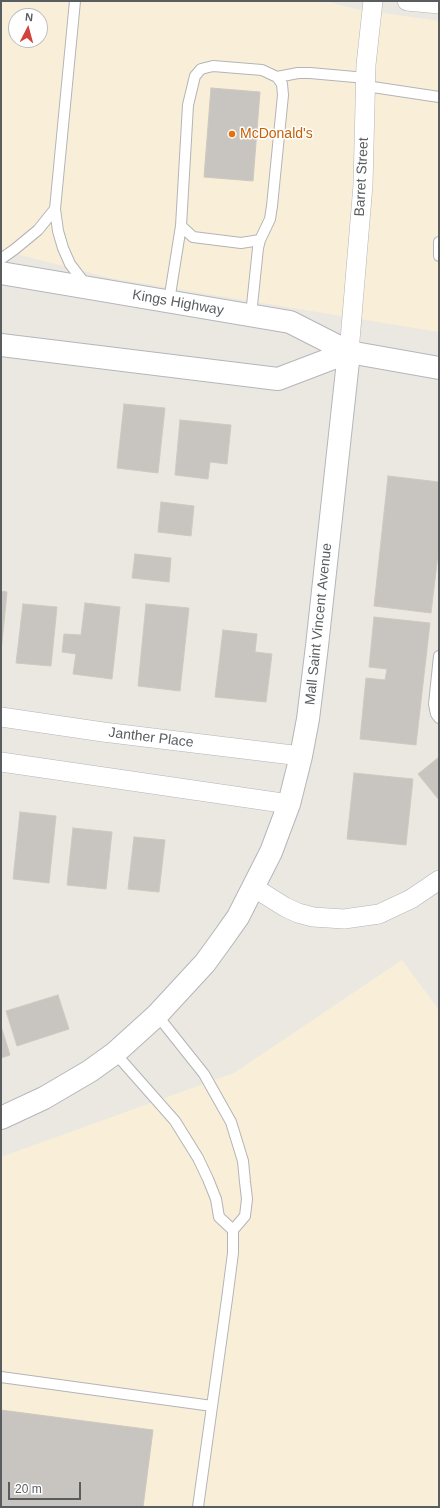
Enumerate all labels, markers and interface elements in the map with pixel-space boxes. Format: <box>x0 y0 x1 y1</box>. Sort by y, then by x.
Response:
north arrow <box>8 8 48 48</box>
text: N <box>25 11 34 23</box>
place label: McDonald's <box>240 126 313 142</box>
marker: McDonald's <box>227 129 237 139</box>
street label: Barret Street <box>352 137 372 217</box>
street label: Kings Highway <box>131 287 225 319</box>
street label: Mall Saint Vincent Avenue <box>302 542 336 706</box>
street label: Janther Place <box>107 724 195 752</box>
scale bar <box>10 1474 83 1500</box>
text: 20 m <box>15 1482 42 1496</box>

